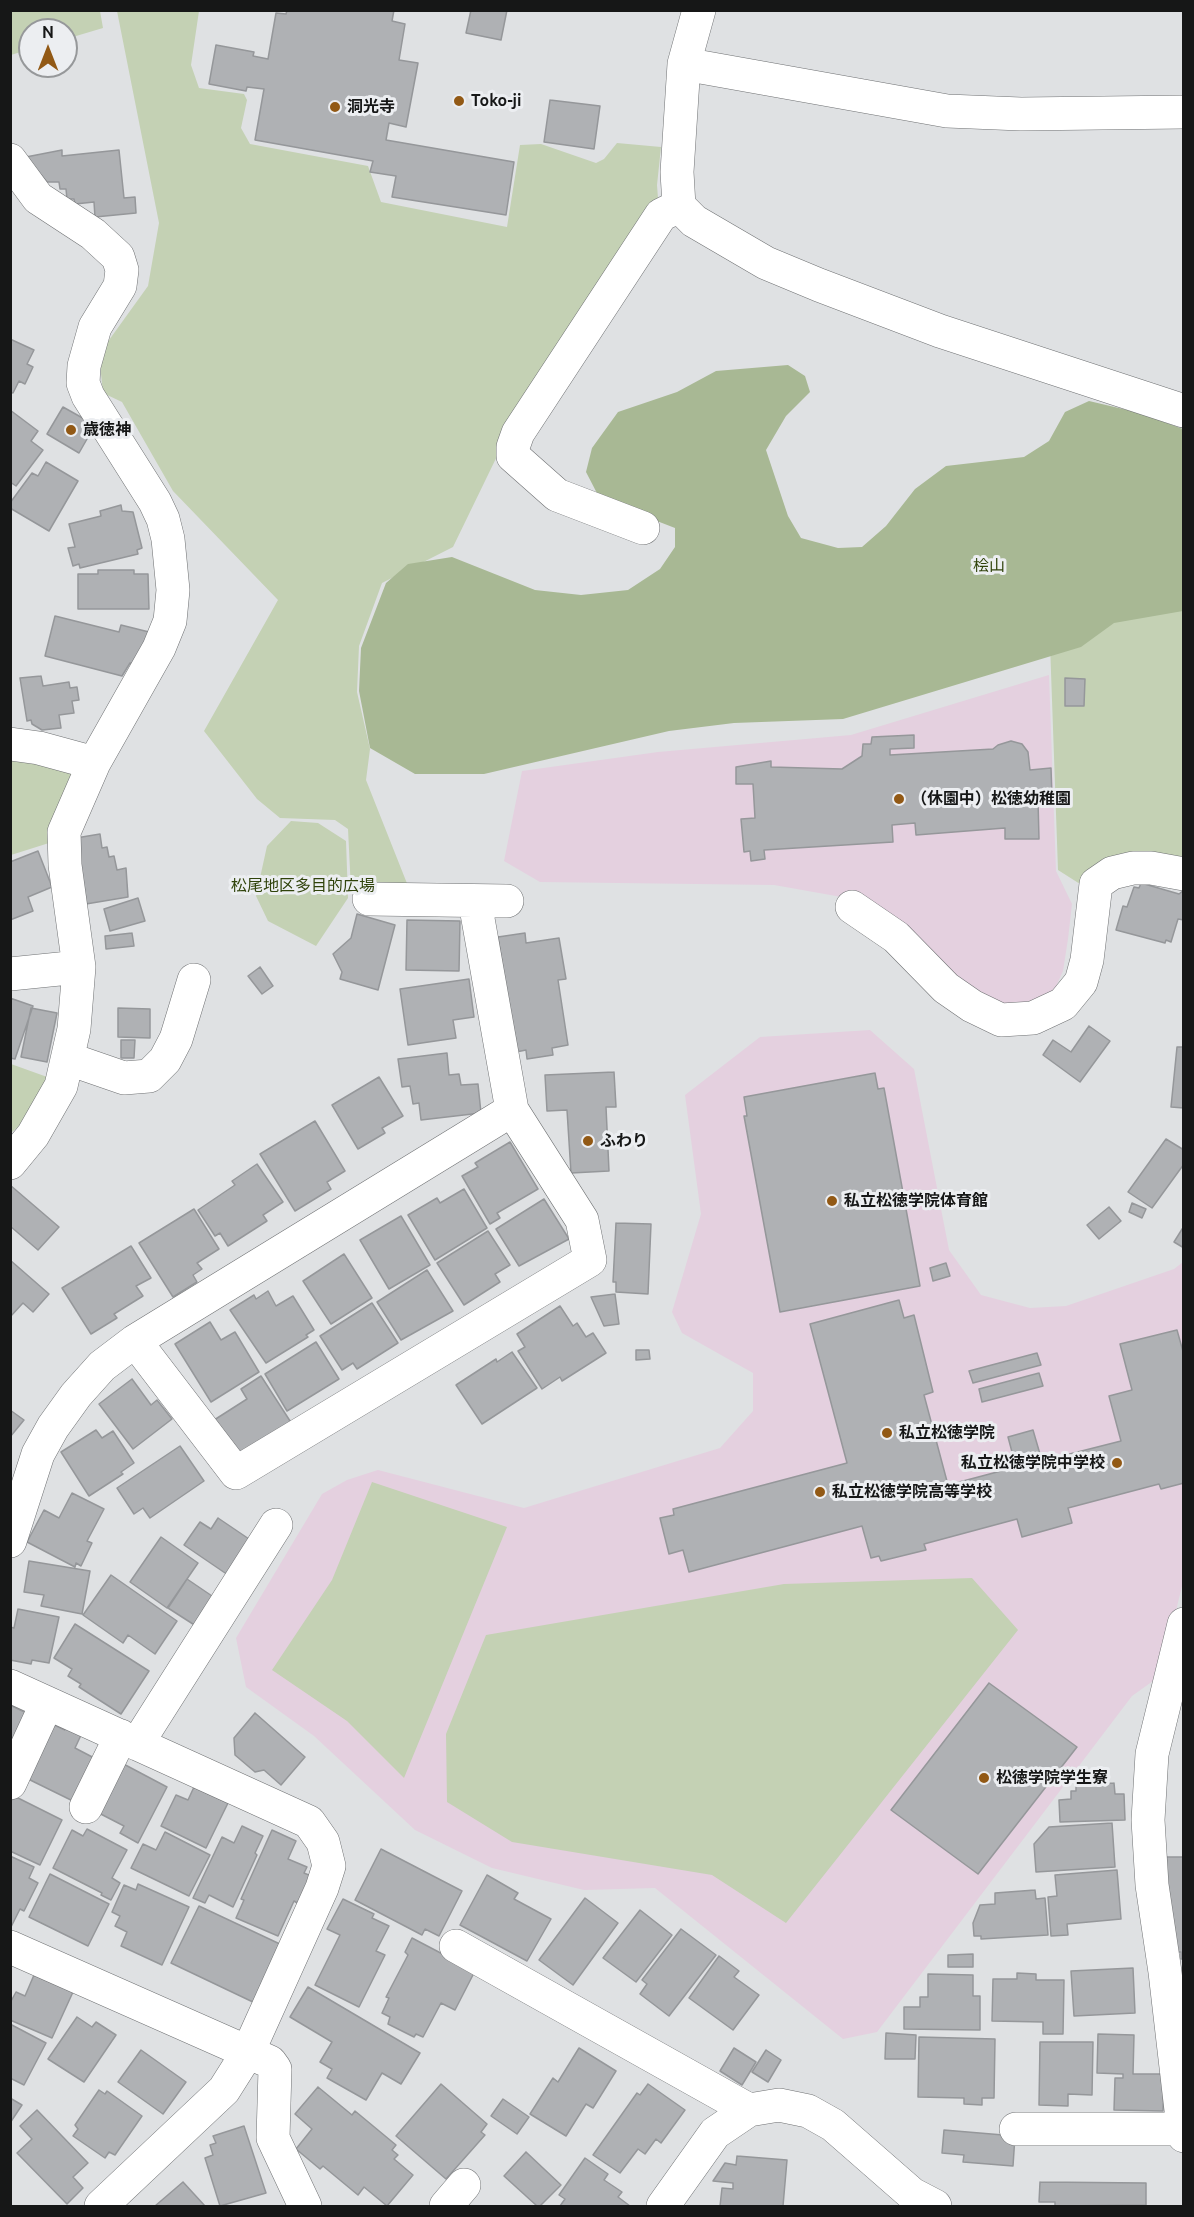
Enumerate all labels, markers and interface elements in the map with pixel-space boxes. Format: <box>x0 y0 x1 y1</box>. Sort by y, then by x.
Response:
north arrow <box>18 18 78 78</box>
text: N <box>42 23 54 41</box>
place label: Toko-ji <box>471 91 522 111</box>
marker: Toko-ji <box>452 94 466 108</box>
place label: 洞光寺 <box>347 97 395 117</box>
marker: 洞光寺 <box>328 100 342 114</box>
place label: 歳徳神 <box>83 420 131 440</box>
marker: 歳徳神 <box>64 423 78 437</box>
park label: 桧山 <box>973 556 1005 576</box>
place label: （休園中）松徳幼稚園 <box>911 789 1071 809</box>
marker: （休園中）松徳幼稚園 <box>892 792 906 806</box>
park label: 松尾地区多目的広場 <box>231 876 375 896</box>
place label: ふわり <box>600 1131 648 1151</box>
marker: ふわり <box>581 1134 595 1148</box>
place label: 私立松徳学院体育館 <box>844 1191 988 1211</box>
marker: 私立松徳学院体育館 <box>825 1194 839 1208</box>
place label: 私立松徳学院 <box>899 1423 995 1443</box>
marker: 私立松徳学院 <box>880 1426 894 1440</box>
place label: 私立松徳学院中学校 <box>961 1453 1105 1473</box>
marker: 私立松徳学院中学校 <box>1110 1456 1124 1470</box>
place label: 私立松徳学院高等学校 <box>832 1482 992 1502</box>
marker: 私立松徳学院高等学校 <box>813 1485 827 1499</box>
place label: 松徳学院学生寮 <box>996 1768 1108 1788</box>
marker: 松徳学院学生寮 <box>977 1771 991 1785</box>

